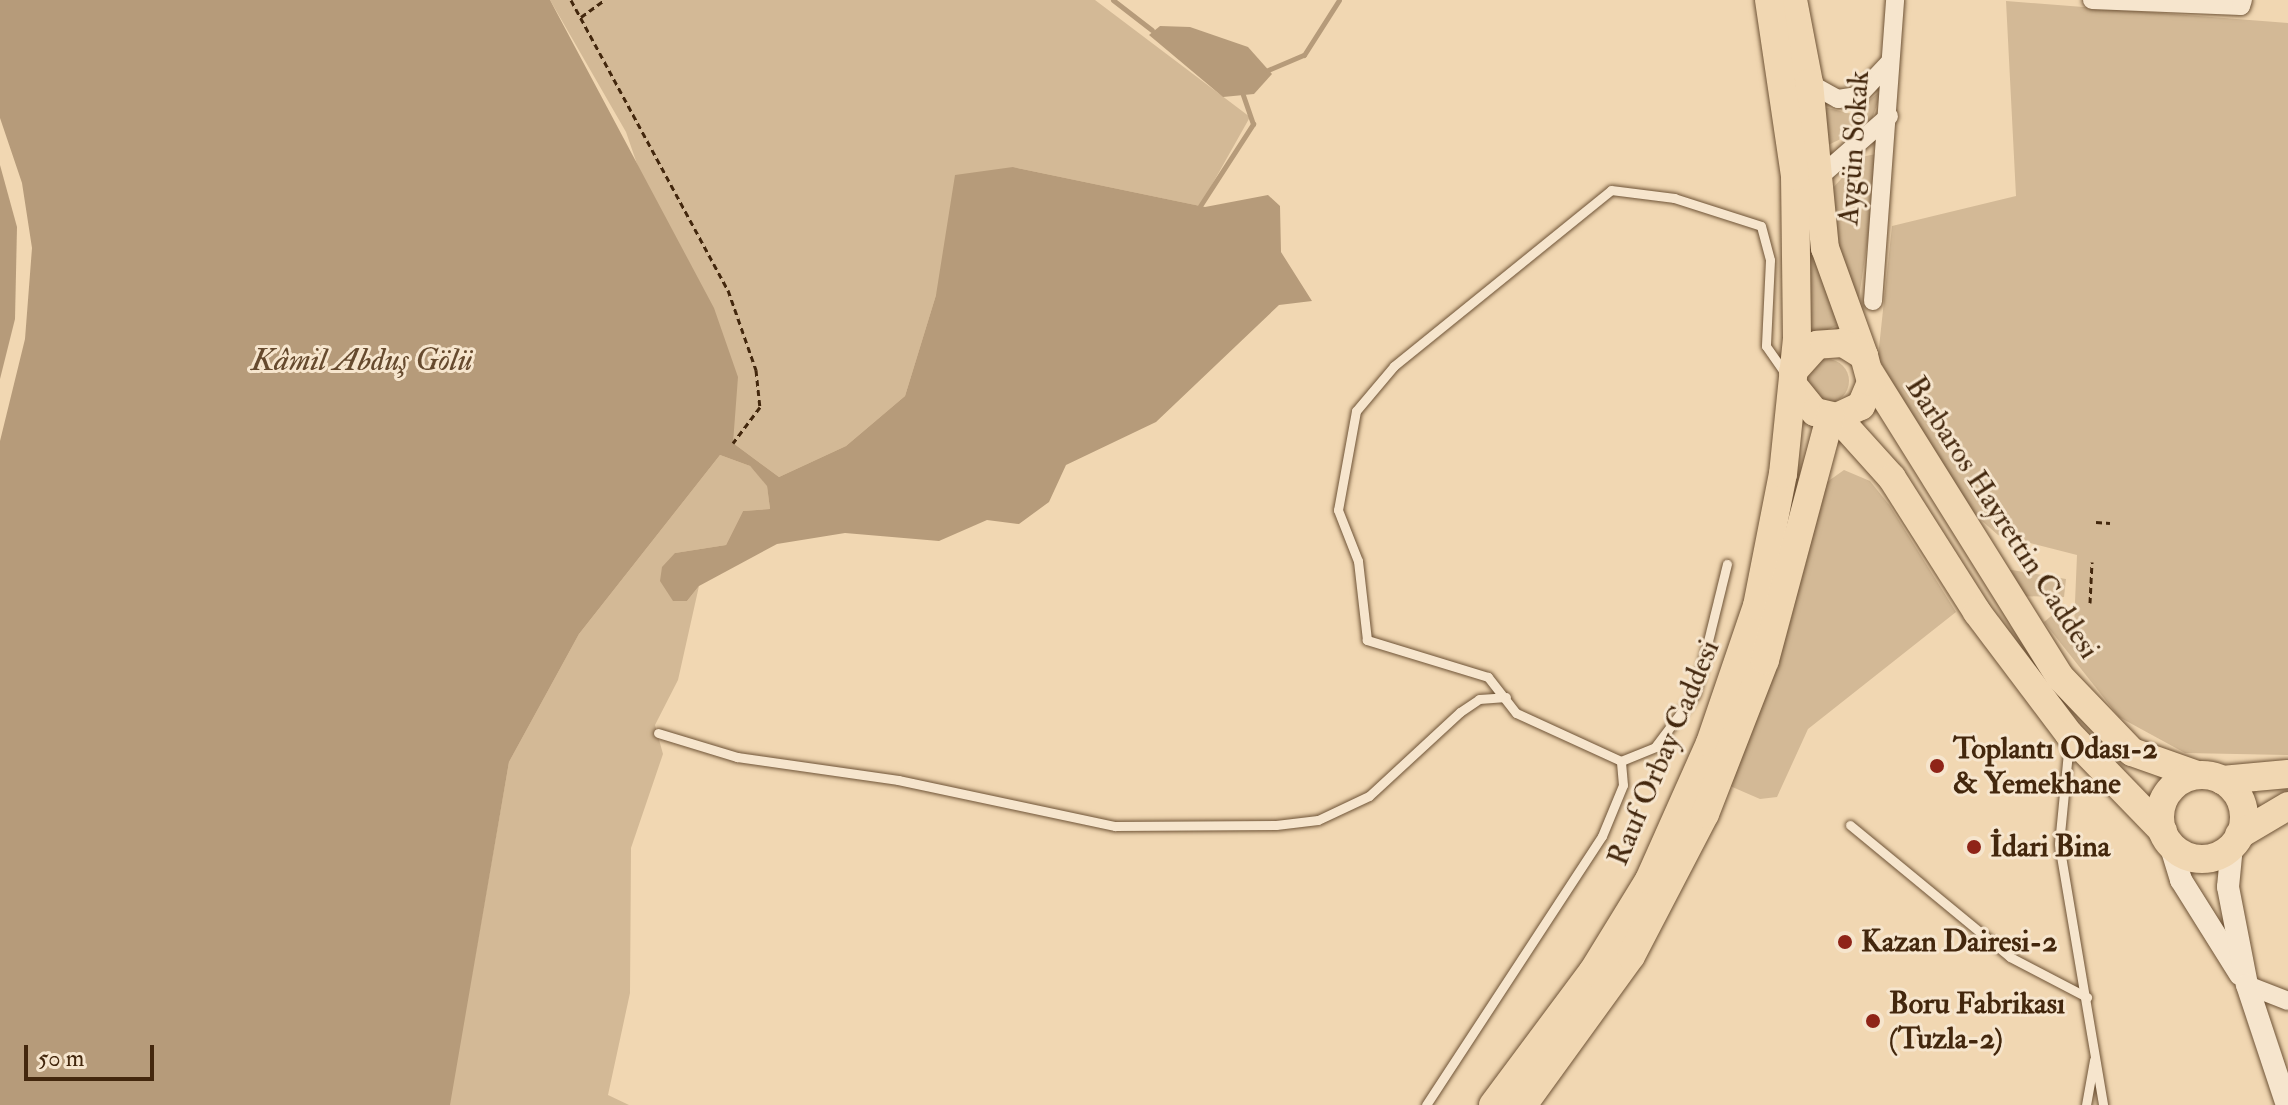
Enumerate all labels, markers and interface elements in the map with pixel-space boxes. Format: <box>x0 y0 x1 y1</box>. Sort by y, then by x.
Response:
street label: Aygün Sokak <box>1831 69 1877 227</box>
water label: Kâmil Abduş Gölü <box>251 341 473 379</box>
street label: Barbaros Hayrettin Caddesi <box>1897 370 2107 666</box>
street label: Rauf Orbay Caddesi <box>1600 635 1728 871</box>
place label: Toplantı Odası-2 & Yemekhane <box>1953 731 2158 802</box>
marker: Toplantı Odası-2 & Yemekhane <box>1928 757 1946 775</box>
place label: İdari Bina <box>1990 829 2110 865</box>
marker: İdari Bina <box>1965 838 1983 856</box>
place label: Kazan Dairesi-2 <box>1861 924 2057 960</box>
marker: Kazan Dairesi-2 <box>1836 933 1854 951</box>
place label: Boru Fabrikası (Tuzla-2) <box>1889 986 2065 1056</box>
marker: Boru Fabrikası (Tuzla-2) <box>1864 1012 1882 1030</box>
scale bar <box>28 1029 158 1079</box>
text: 50 m <box>38 1043 84 1074</box>

